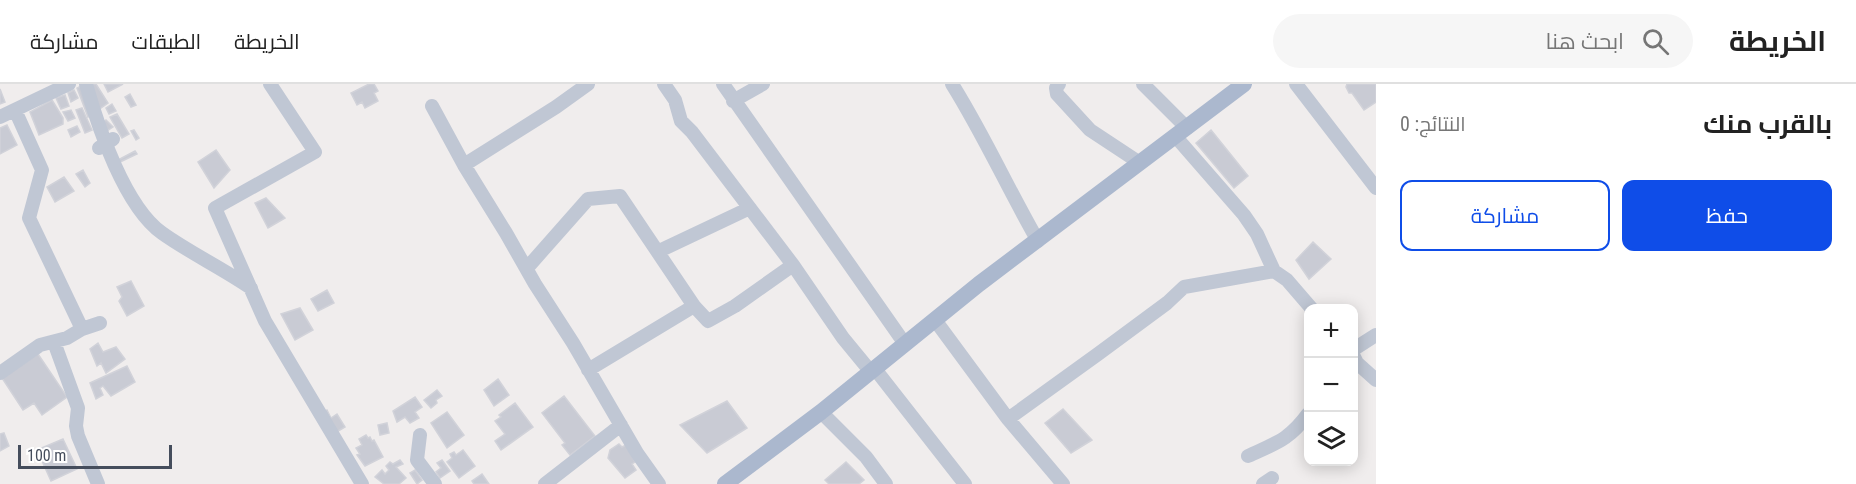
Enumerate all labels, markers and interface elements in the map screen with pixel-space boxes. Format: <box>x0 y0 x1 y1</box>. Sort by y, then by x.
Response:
search box <box>1273 14 1693 68</box>
icon: search <box>1639 25 1672 58</box>
text: الخريطة <box>1729 25 1826 58</box>
text: ابحث هنا <box>1545 29 1624 54</box>
text: مشاركة <box>30 30 99 54</box>
text: الطبقات <box>132 30 201 54</box>
text: الخريطة <box>234 30 300 54</box>
text: بالقرب منك <box>1703 109 1832 139</box>
text: النتائج: 0 <box>1400 112 1466 136</box>
button: مشاركة <box>1400 180 1610 251</box>
button: حفظ <box>1622 180 1832 251</box>
map controls <box>1304 304 1358 466</box>
button: + <box>1304 304 1358 358</box>
button: − <box>1304 358 1358 412</box>
button: layers <box>1304 412 1358 466</box>
scale bar <box>18 442 172 470</box>
text: 100 m <box>27 446 66 465</box>

